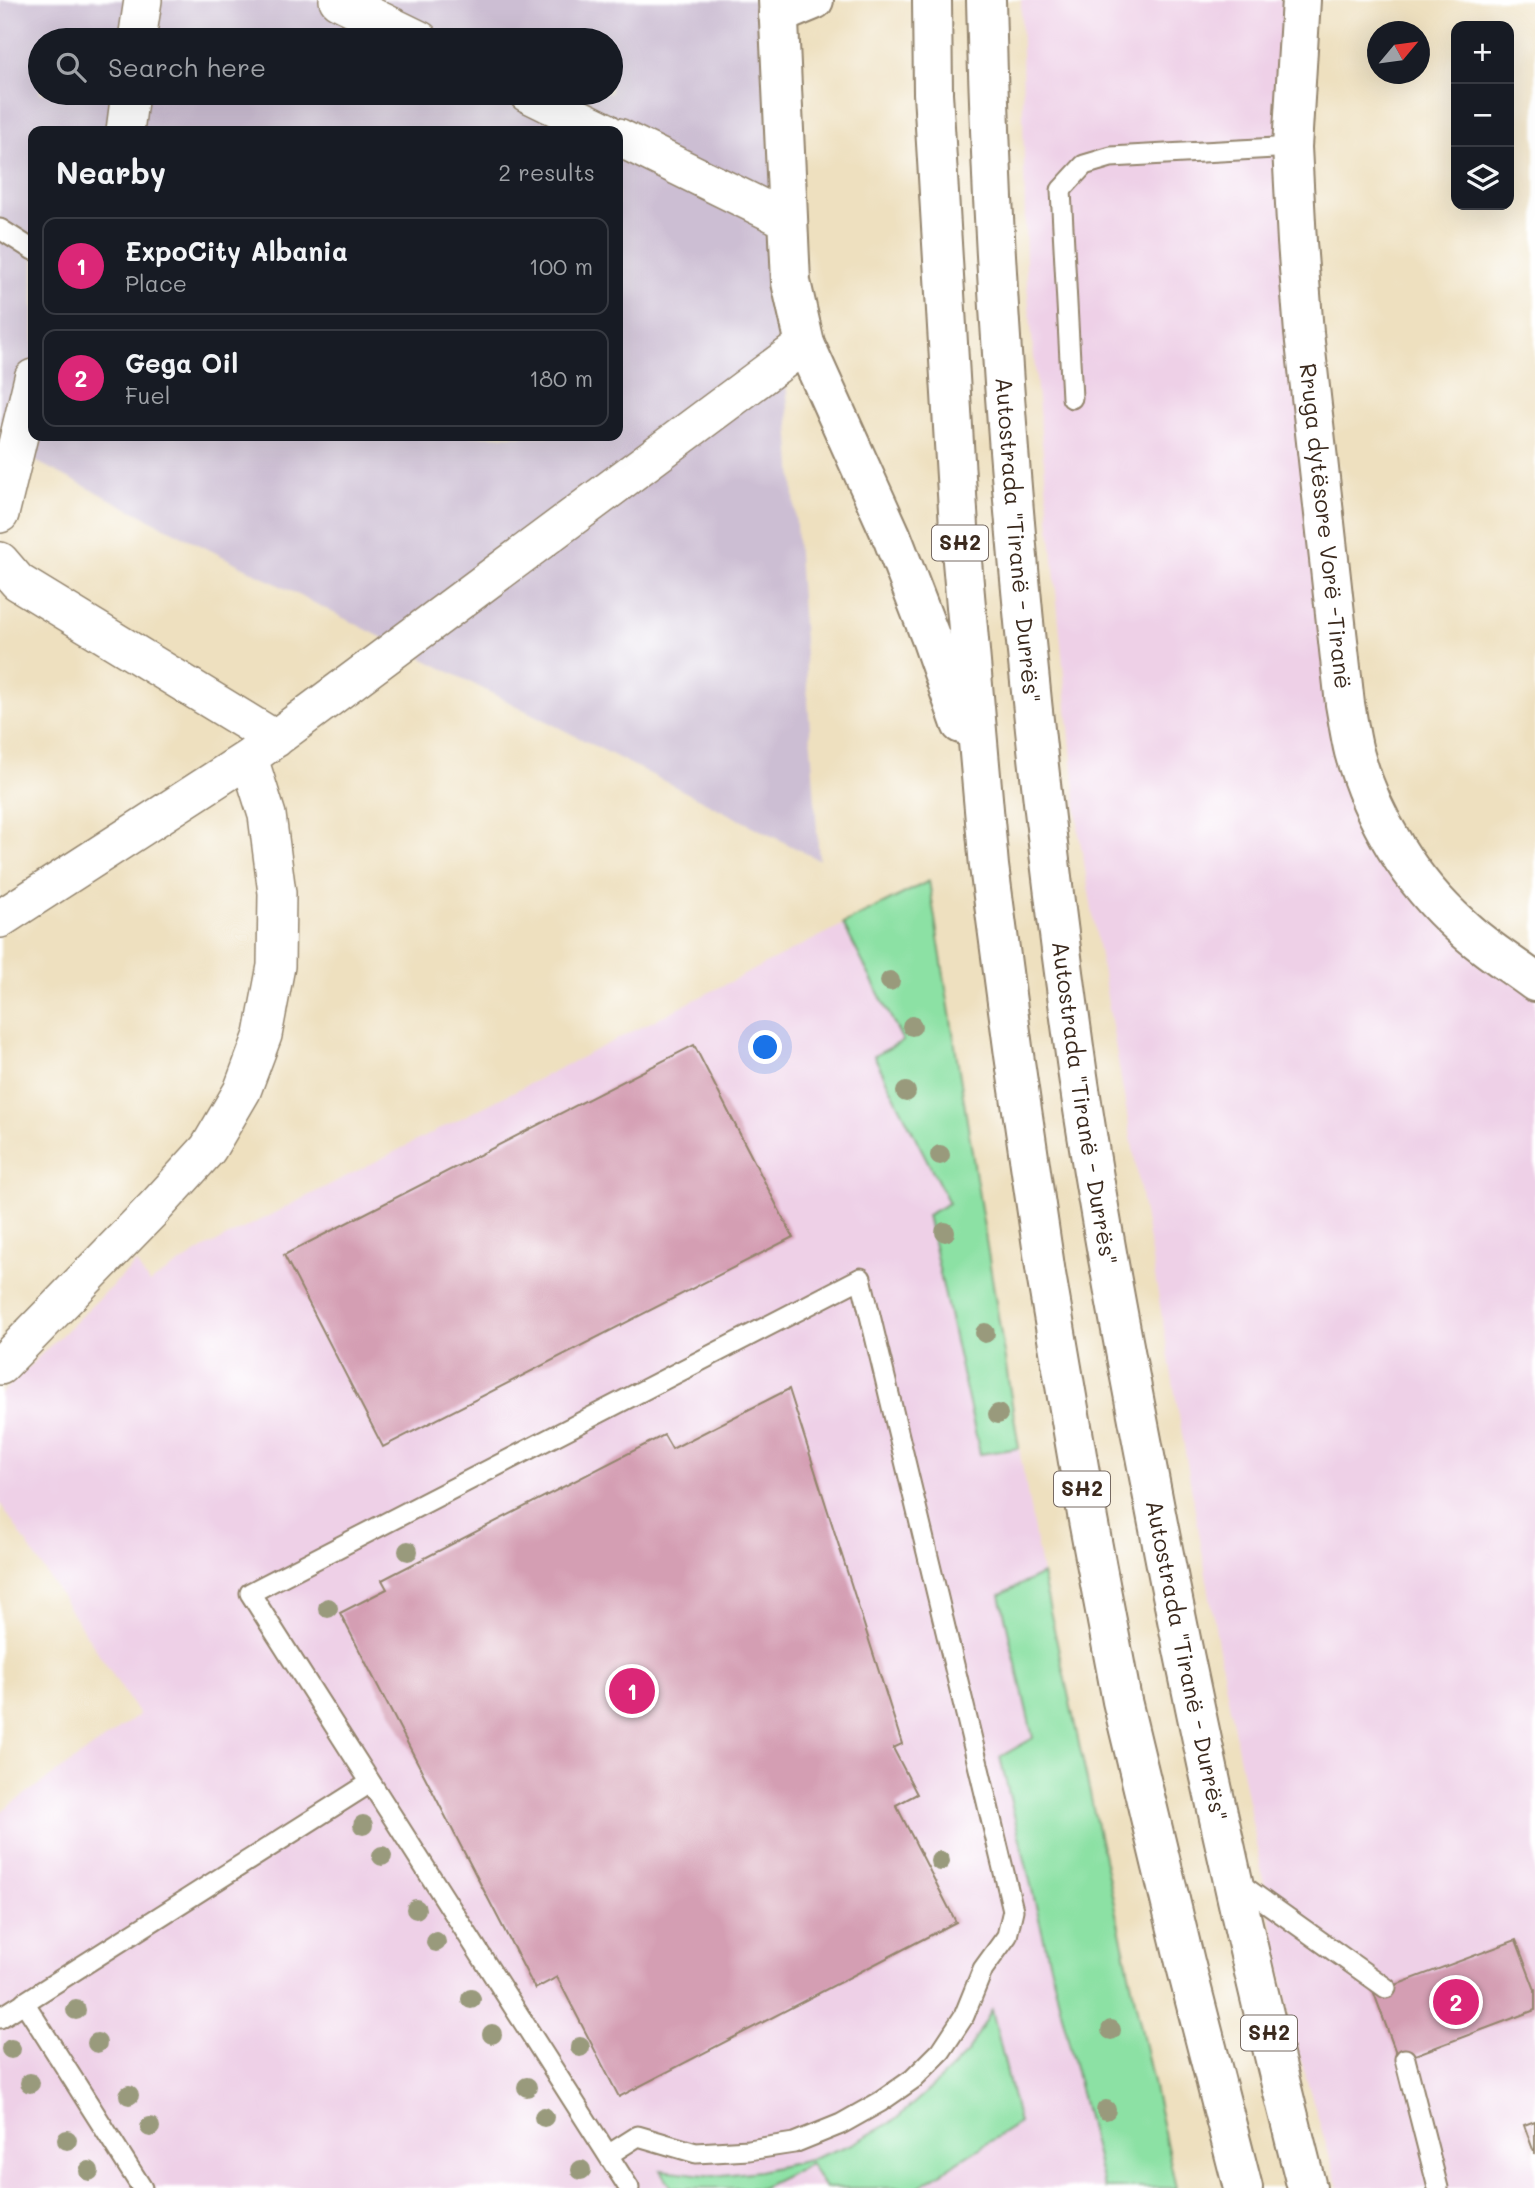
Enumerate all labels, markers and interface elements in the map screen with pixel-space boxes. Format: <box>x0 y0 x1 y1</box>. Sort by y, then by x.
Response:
north arrow <box>1367 21 1430 84</box>
map controls <box>1451 21 1514 210</box>
button: + <box>1451 21 1514 84</box>
search box <box>28 28 623 105</box>
icon: search <box>52 48 90 86</box>
text: Search here <box>108 50 266 84</box>
button: − <box>1451 84 1514 147</box>
button: layers <box>1451 147 1514 210</box>
text: Nearby <box>56 152 166 192</box>
text: 2 results <box>498 157 595 187</box>
text: ExpoCity Albania <box>125 234 348 268</box>
text: 1 <box>76 251 86 281</box>
text: 100 m <box>529 251 593 281</box>
text: Place <box>125 268 187 298</box>
text: Gega Oil <box>125 346 238 380</box>
street label: Rruga dytësore Vorë -Tiranë <box>1293 362 1359 690</box>
text: 2 <box>75 363 87 393</box>
text: 180 m <box>529 363 593 393</box>
street label: Autostrada "Tiranë - Durrës" <box>990 376 1048 704</box>
text: Fuel <box>125 380 170 410</box>
road number: SH2 <box>932 526 988 560</box>
street label: Autostrada "Tiranë - Durrës" <box>1046 939 1125 1267</box>
your location <box>748 1030 782 1064</box>
road number: SH2 <box>1054 1472 1110 1506</box>
street label: Autostrada "Tiranë - Durrës" <box>1140 1497 1235 1823</box>
pin: 1 <box>609 1665 655 1717</box>
pin: 2 <box>1433 1976 1479 2028</box>
road number: SH2 <box>1241 2016 1297 2050</box>

